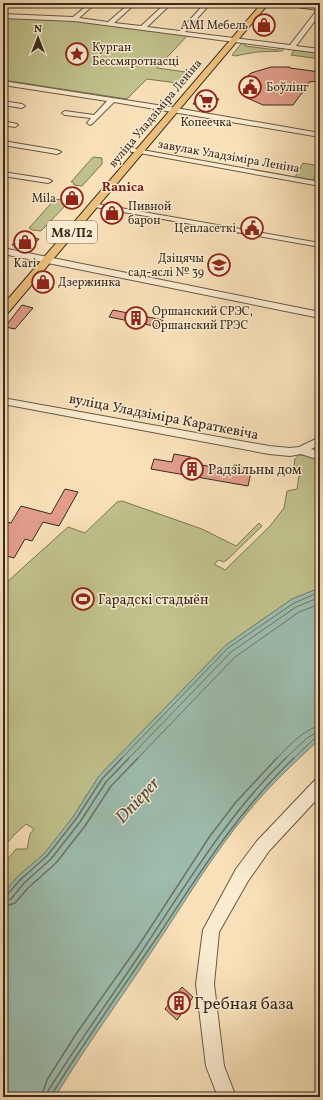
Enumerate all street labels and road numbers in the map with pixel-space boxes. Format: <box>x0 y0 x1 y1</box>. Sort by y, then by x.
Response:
street label: вуліца Уладзіміра Леніна <box>106 56 206 171</box>
street label: завулак Уладзіміра Леніна <box>157 137 301 177</box>
road number: М8/П2 <box>47 221 97 243</box>
street label: вуліца Уладзіміра Караткевіча <box>67 390 260 445</box>

